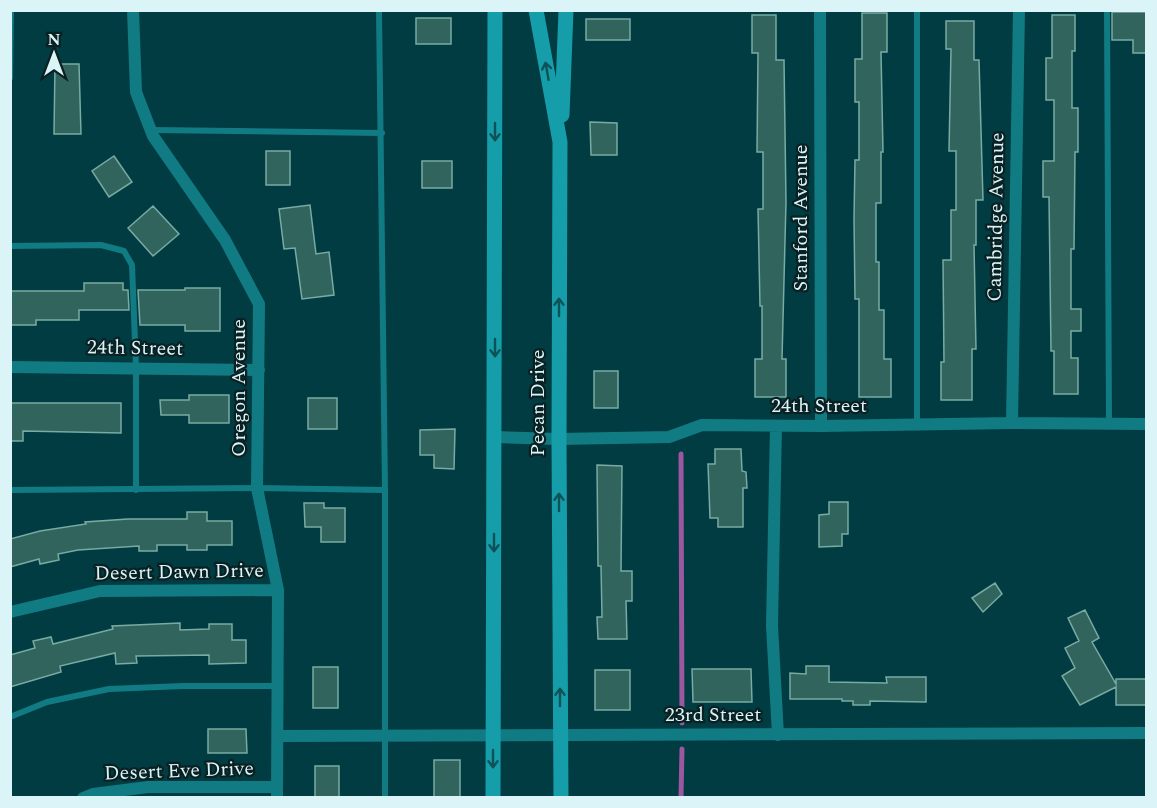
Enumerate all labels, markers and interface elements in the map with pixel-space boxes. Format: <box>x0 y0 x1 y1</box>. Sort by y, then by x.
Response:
north arrow <box>24 24 84 84</box>
text: N <box>47 28 61 52</box>
one-way arrow <box>541 62 552 82</box>
one-way arrow <box>489 121 501 141</box>
street label: Cambridge Avenue <box>980 132 1012 302</box>
street label: Stanford Avenue <box>786 145 816 292</box>
one-way arrow <box>553 298 565 318</box>
street label: Oregon Avenue <box>224 319 254 457</box>
street label: 24th Street <box>87 332 183 364</box>
one-way arrow <box>489 337 501 357</box>
street label: Pecan Drive <box>523 349 553 457</box>
street label: 24th Street <box>771 391 867 421</box>
one-way arrow <box>553 493 565 513</box>
one-way arrow <box>488 532 500 552</box>
street label: Desert Dawn Drive <box>94 556 264 588</box>
one-way arrow <box>554 688 566 708</box>
street label: 23rd Street <box>665 700 761 730</box>
one-way arrow <box>487 748 499 768</box>
street label: Desert Eve Drive <box>104 753 254 789</box>

